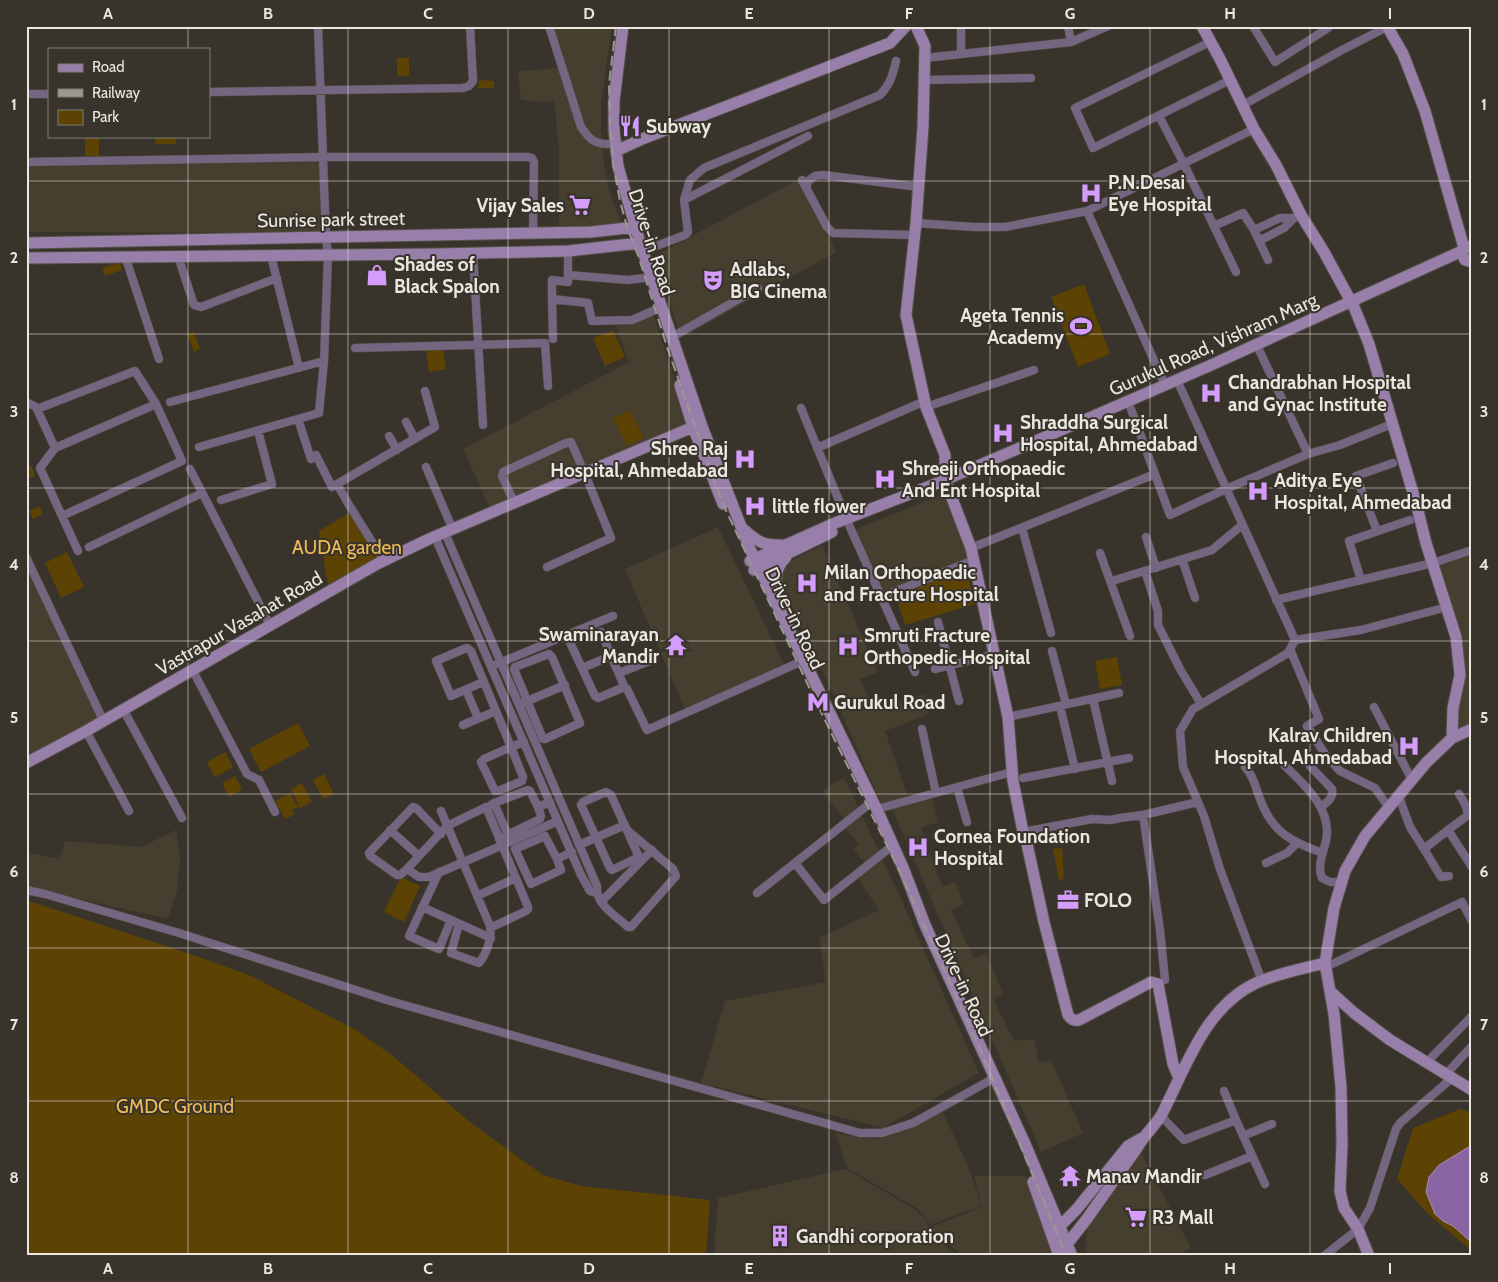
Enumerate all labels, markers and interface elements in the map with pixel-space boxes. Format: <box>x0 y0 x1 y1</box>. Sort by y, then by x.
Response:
text: A <box>103 4 113 23</box>
text: B <box>263 4 273 23</box>
text: C <box>423 4 433 23</box>
text: D <box>583 4 595 23</box>
text: E <box>744 4 754 23</box>
text: F <box>905 4 914 23</box>
text: G <box>1065 4 1075 23</box>
text: H <box>1224 4 1236 23</box>
text: I <box>1388 4 1392 23</box>
legend <box>48 48 210 138</box>
text: Road <box>92 58 125 76</box>
text: Railway <box>92 84 141 102</box>
text: 1 <box>11 95 17 114</box>
text: 1 <box>1481 95 1487 114</box>
text: Park <box>92 108 119 126</box>
restaurant icon: Subway <box>617 113 643 139</box>
place label: Subway <box>646 115 712 138</box>
place label: P.N.Desai Eye Hospital <box>1108 171 1212 216</box>
hospital icon: P.N.Desai Eye Hospital <box>1078 180 1104 206</box>
street label: Drive-in Road <box>623 186 680 298</box>
supermarket icon: Vijay Sales <box>567 192 593 218</box>
place label: Vijay Sales <box>476 194 564 217</box>
street label: Sunrise park street <box>257 207 406 232</box>
text: 2 <box>10 248 18 267</box>
text: 2 <box>1480 248 1488 267</box>
place label: Shades of Black Spalon <box>394 253 500 298</box>
place label: Adlabs, BIG Cinema <box>730 258 827 303</box>
shop icon: Shades of Black Spalon <box>364 262 390 288</box>
theatre icon: Adlabs, BIG Cinema <box>700 267 726 293</box>
street label: Gurukul Road, Vishram Marg <box>1105 288 1321 401</box>
place label: Ageta Tennis Academy <box>960 304 1065 349</box>
sports icon: Ageta Tennis Academy <box>1068 313 1094 339</box>
place label: Chandrabhan Hospital and Gynac Institute <box>1228 371 1411 416</box>
hospital icon: Chandrabhan Hospital and Gynac Institute <box>1198 380 1224 406</box>
text: 3 <box>10 402 18 421</box>
text: 3 <box>1480 402 1488 421</box>
place label: Shraddha Surgical Hospital, Ahmedabad <box>1020 411 1198 456</box>
hospital icon: Shraddha Surgical Hospital, Ahmedabad <box>990 420 1016 446</box>
place label: Shree Raj Hospital, Ahmedabad <box>550 437 728 482</box>
hospital icon: Shree Raj Hospital, Ahmedabad <box>732 446 758 472</box>
place label: Shreeji Orthopaedic And Ent Hospital <box>902 457 1065 502</box>
hospital icon: Shreeji Orthopaedic And Ent Hospital <box>872 466 898 492</box>
place label: Aditya Eye Hospital, Ahmedabad <box>1274 469 1452 514</box>
hospital icon: Aditya Eye Hospital, Ahmedabad <box>1245 478 1271 504</box>
hospital icon: little flower <box>742 493 768 519</box>
place label: little flower <box>772 495 866 518</box>
park label: AUDA garden <box>292 536 402 559</box>
text: 4 <box>9 555 19 574</box>
text: 4 <box>1479 555 1489 574</box>
place label: Milan Orthopaedic and Fracture Hospital <box>824 561 999 606</box>
street label: Drive-in Road <box>760 563 829 673</box>
street label: Vastrapur Vasahat Road <box>152 566 326 680</box>
hospital icon: Milan Orthopaedic and Fracture Hospital <box>794 570 820 596</box>
place label: Swaminarayan Mandir <box>539 623 660 668</box>
place label: Smruti Fracture Orthopedic Hospital <box>864 624 1030 669</box>
temple icon: Swaminarayan Mandir <box>663 632 689 658</box>
hospital icon: Smruti Fracture Orthopedic Hospital <box>835 633 861 659</box>
metro station icon: Gurukul Road <box>805 689 831 715</box>
place label: Gurukul Road <box>834 691 945 714</box>
text: 5 <box>10 708 18 727</box>
text: 5 <box>1480 708 1488 727</box>
place label: Kalrav Children Hospital, Ahmedabad <box>1214 724 1392 769</box>
hospital icon: Kalrav Children Hospital, Ahmedabad <box>1396 733 1422 759</box>
place label: Cornea Foundation Hospital <box>934 825 1090 870</box>
hospital icon: Cornea Foundation Hospital <box>905 834 931 860</box>
text: 6 <box>10 862 19 881</box>
text: 6 <box>1480 862 1489 881</box>
office icon: FOLO <box>1055 887 1081 913</box>
place label: FOLO <box>1084 889 1132 912</box>
street label: Drive-in Road <box>930 930 997 1040</box>
text: 7 <box>10 1015 19 1034</box>
text: 7 <box>1480 1015 1489 1034</box>
park label: GMDC Ground <box>116 1095 234 1118</box>
temple icon: Manav Mandir <box>1057 1163 1083 1189</box>
place label: Manav Mandir <box>1086 1165 1203 1188</box>
text: 8 <box>9 1168 19 1187</box>
text: 8 <box>1479 1168 1489 1187</box>
supermarket icon: R3 Mall <box>1123 1204 1149 1230</box>
place label: R3 Mall <box>1152 1206 1214 1229</box>
building icon: Gandhi corporation <box>767 1223 793 1249</box>
place label: Gandhi corporation <box>796 1225 954 1248</box>
text: A <box>103 1259 113 1278</box>
text: B <box>263 1259 273 1278</box>
text: C <box>423 1259 433 1278</box>
text: D <box>583 1259 595 1278</box>
text: E <box>744 1259 754 1278</box>
text: F <box>905 1259 914 1278</box>
text: G <box>1065 1259 1075 1278</box>
text: H <box>1224 1259 1236 1278</box>
text: I <box>1388 1259 1392 1278</box>

